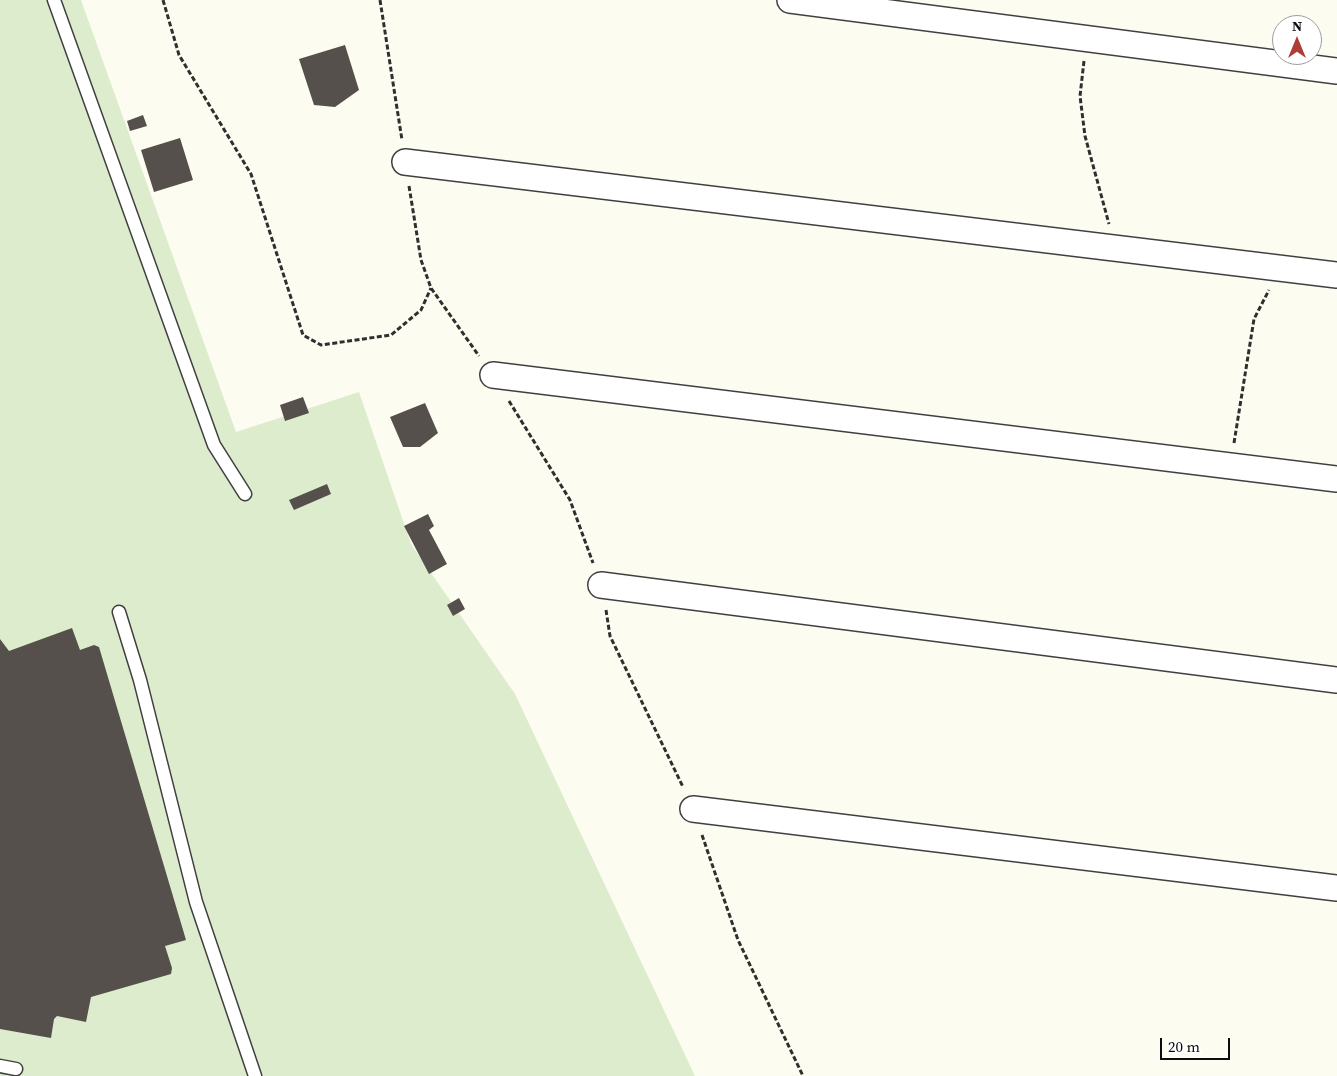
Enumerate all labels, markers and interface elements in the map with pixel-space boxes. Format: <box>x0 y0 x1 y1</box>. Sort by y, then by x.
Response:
north arrow <box>1272 15 1322 65</box>
text: N <box>1292 16 1302 36</box>
scale bar <box>1162 1028 1232 1060</box>
text: 20 m <box>1168 1036 1200 1057</box>

